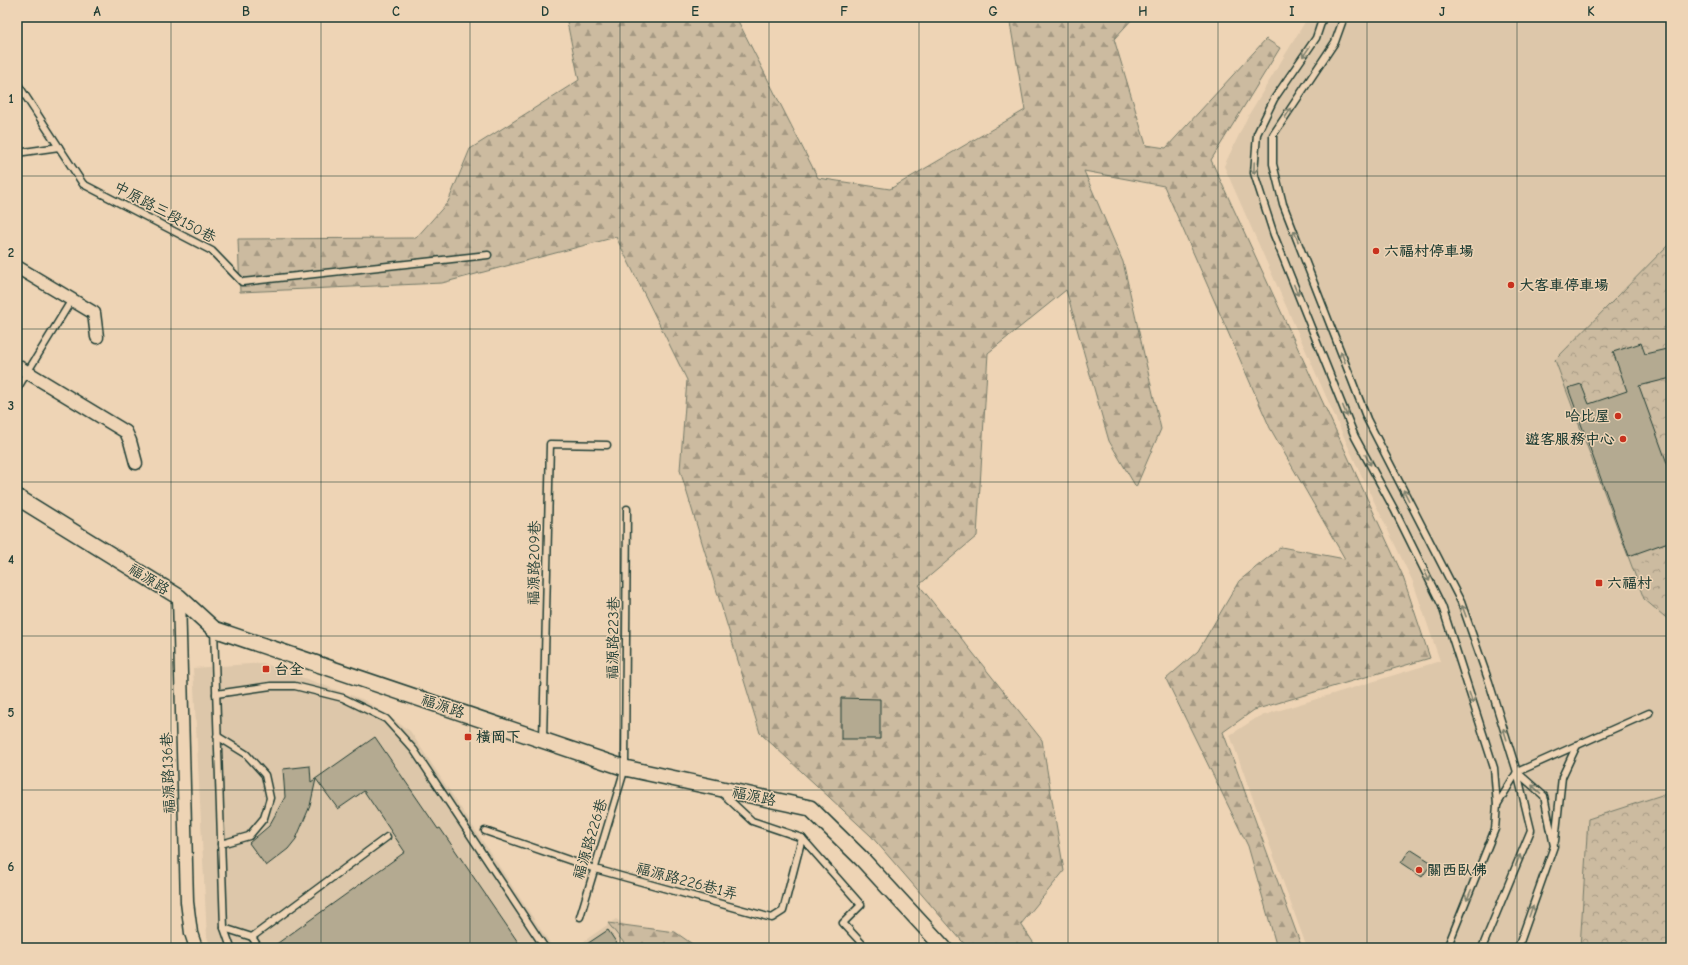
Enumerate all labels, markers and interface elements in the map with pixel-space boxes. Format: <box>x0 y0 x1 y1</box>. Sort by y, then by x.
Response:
text: A <box>93 4 101 19</box>
text: B <box>242 4 250 19</box>
text: C <box>392 4 400 19</box>
text: D <box>541 4 549 19</box>
text: E <box>691 4 699 19</box>
text: F <box>840 4 848 19</box>
text: G <box>988 4 998 19</box>
text: H <box>1138 4 1148 19</box>
text: I <box>1289 4 1295 19</box>
text: J <box>1439 4 1445 19</box>
text: K <box>1587 4 1595 19</box>
one-way arrow <box>1302 46 1310 57</box>
text: 1 <box>8 91 14 106</box>
one-way arrow <box>1284 108 1292 119</box>
one-way arrow <box>1251 161 1258 174</box>
street label: 中原路三段150巷 <box>111 177 219 247</box>
one-way arrow <box>1291 230 1299 242</box>
place label: 六福村停車場 <box>1384 242 1474 260</box>
text: 2 <box>8 245 14 260</box>
marker: 六福村停車場 <box>1371 246 1381 256</box>
place label: 大客車停車場 <box>1519 276 1609 294</box>
marker: 大客車停車場 <box>1506 280 1516 290</box>
one-way arrow <box>1293 284 1301 296</box>
one-way arrow <box>1338 351 1346 363</box>
text: 3 <box>8 398 14 413</box>
one-way arrow <box>1341 404 1349 416</box>
place label: 哈比屋 <box>1565 407 1610 425</box>
marker: 哈比屋 <box>1613 411 1623 421</box>
place label: 遊客服務中心 <box>1525 430 1615 448</box>
marker: 遊客服務中心 <box>1618 434 1628 444</box>
one-way arrow <box>1364 454 1372 466</box>
one-way arrow <box>1402 489 1409 501</box>
street label: 福源路209巷 <box>524 520 544 606</box>
text: 4 <box>8 552 14 567</box>
street label: 福源路 <box>125 559 173 599</box>
one-way arrow <box>1424 570 1431 582</box>
place label: 六福村 <box>1607 574 1652 592</box>
marker: 六福村 <box>1594 578 1604 588</box>
street label: 福源路223巷 <box>603 596 623 680</box>
one-way arrow <box>1460 605 1467 618</box>
place label: 台全 <box>274 660 304 678</box>
marker: 台全 <box>261 664 271 674</box>
street label: 福源路 <box>419 690 467 722</box>
one-way arrow <box>1468 691 1475 704</box>
text: 5 <box>8 705 15 720</box>
place label: 橫岡下 <box>476 728 521 746</box>
one-way arrow <box>1501 728 1508 741</box>
street label: 福源路136巷 <box>158 732 178 814</box>
marker: 橫岡下 <box>463 732 473 742</box>
street label: 福源路 <box>730 783 778 809</box>
one-way arrow <box>1531 785 1541 794</box>
street label: 福源路226巷 <box>569 796 611 882</box>
one-way arrow <box>1515 854 1522 866</box>
text: 6 <box>8 859 15 874</box>
street label: 福源路226巷1弄 <box>634 859 740 903</box>
place label: 關西臥佛 <box>1427 861 1487 879</box>
marker: 關西臥佛 <box>1414 865 1424 875</box>
one-way arrow <box>1465 889 1472 901</box>
one-way arrow <box>1528 906 1536 918</box>

